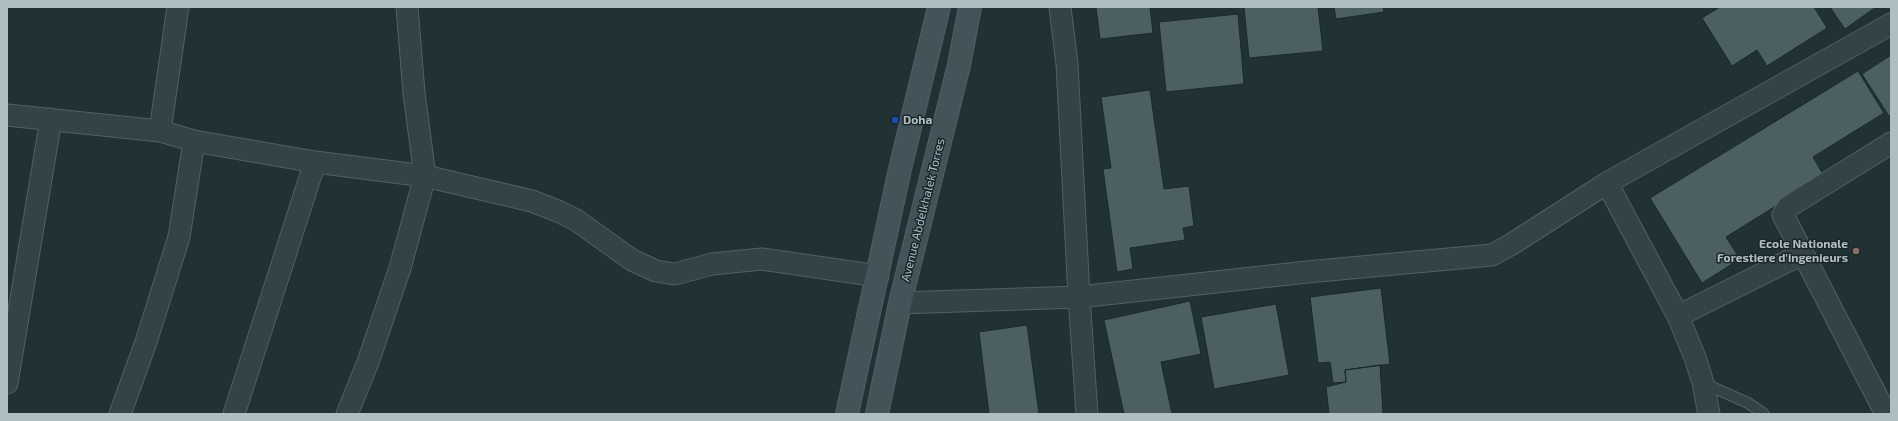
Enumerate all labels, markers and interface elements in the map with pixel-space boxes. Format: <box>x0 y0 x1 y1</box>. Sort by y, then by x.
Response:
place label: Doha <box>903 113 932 127</box>
marker: Doha <box>890 115 900 125</box>
street label: Avenue Abdelkhalek Torres <box>898 137 948 283</box>
place label: Ecole Nationale Forestiere d'ingenieurs <box>1717 237 1848 265</box>
marker: Ecole Nationale Forestiere d'ingenieurs <box>1851 246 1861 256</box>

